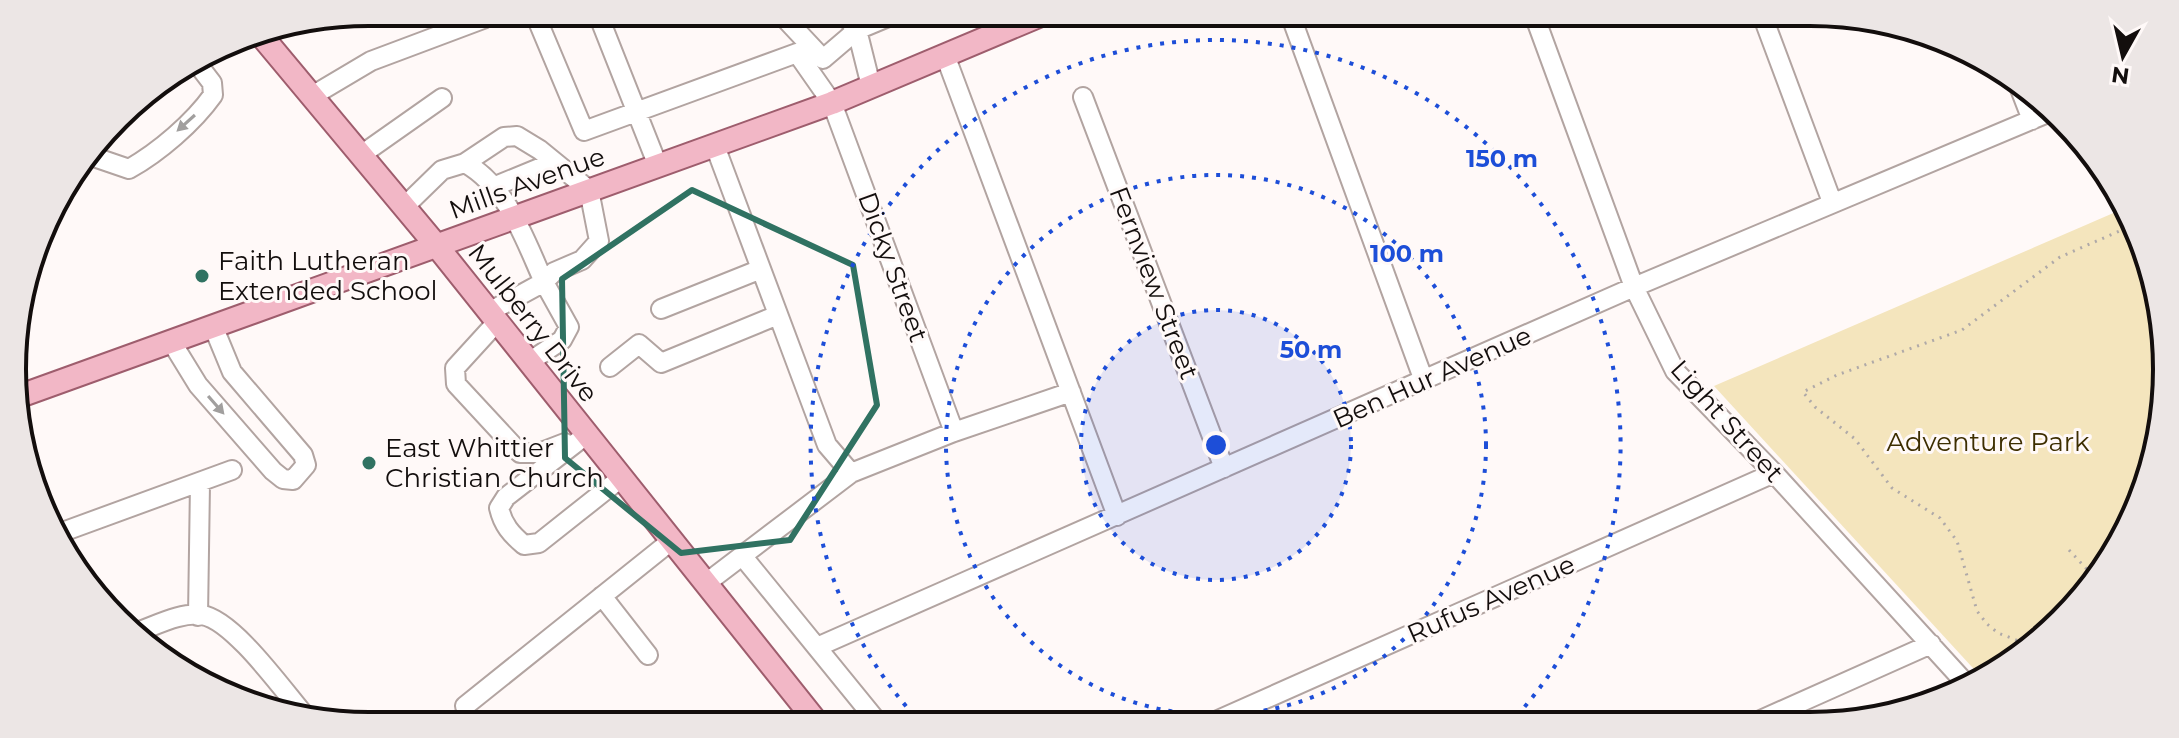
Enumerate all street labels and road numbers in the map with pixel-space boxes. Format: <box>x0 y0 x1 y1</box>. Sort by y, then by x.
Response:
street label: Mills Avenue <box>445 140 609 226</box>
street label: Fernview Street <box>1103 182 1205 384</box>
street label: Dicky Street <box>851 188 935 346</box>
street label: Mulberry Drive <box>461 237 605 409</box>
street label: Ben Hur Avenue <box>1328 319 1536 435</box>
street label: Light Street <box>1664 353 1790 489</box>
street label: Rufus Avenue <box>1402 548 1580 650</box>

